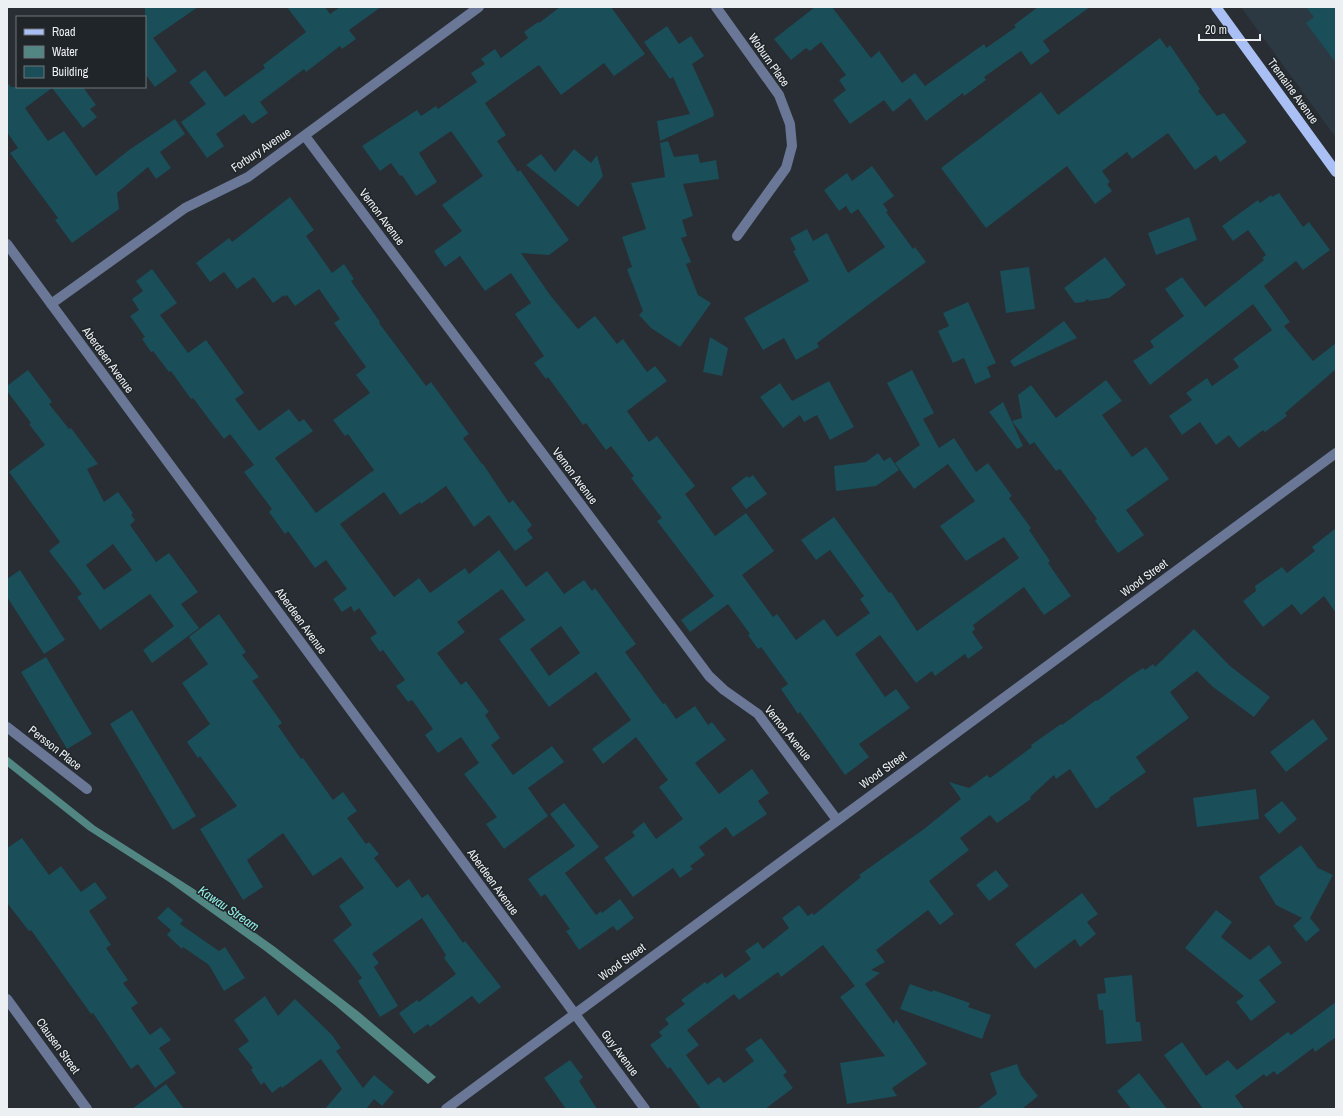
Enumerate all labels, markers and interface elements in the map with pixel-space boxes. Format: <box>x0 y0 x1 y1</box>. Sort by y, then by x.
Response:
legend <box>16 16 146 88</box>
scale bar <box>1199 16 1260 42</box>
text: 20 m <box>1205 22 1227 38</box>
text: Road <box>52 24 76 40</box>
street label: Woburn Place <box>745 30 793 90</box>
text: Water <box>52 44 79 60</box>
street label: Tremaine Avenue <box>1264 55 1322 127</box>
text: Building <box>52 64 89 80</box>
street label: Forbury Avenue <box>228 124 294 176</box>
street label: Vernon Avenue <box>356 186 408 248</box>
street label: Aberdeen Avenue <box>78 323 137 396</box>
street label: Vernon Avenue <box>549 445 601 507</box>
street label: Wood Street <box>1117 555 1171 600</box>
street label: Aberdeen Avenue <box>271 584 330 657</box>
street label: Vernon Avenue <box>761 702 815 764</box>
street label: Persson Place <box>25 722 85 774</box>
street label: Wood Street <box>856 747 910 792</box>
street label: Aberdeen Avenue <box>463 845 522 918</box>
water label: Kawau Stream <box>195 882 263 935</box>
street label: Wood Street <box>595 939 649 984</box>
street label: Clausen Street <box>32 1015 84 1077</box>
street label: Guy Avenue <box>598 1027 642 1079</box>

